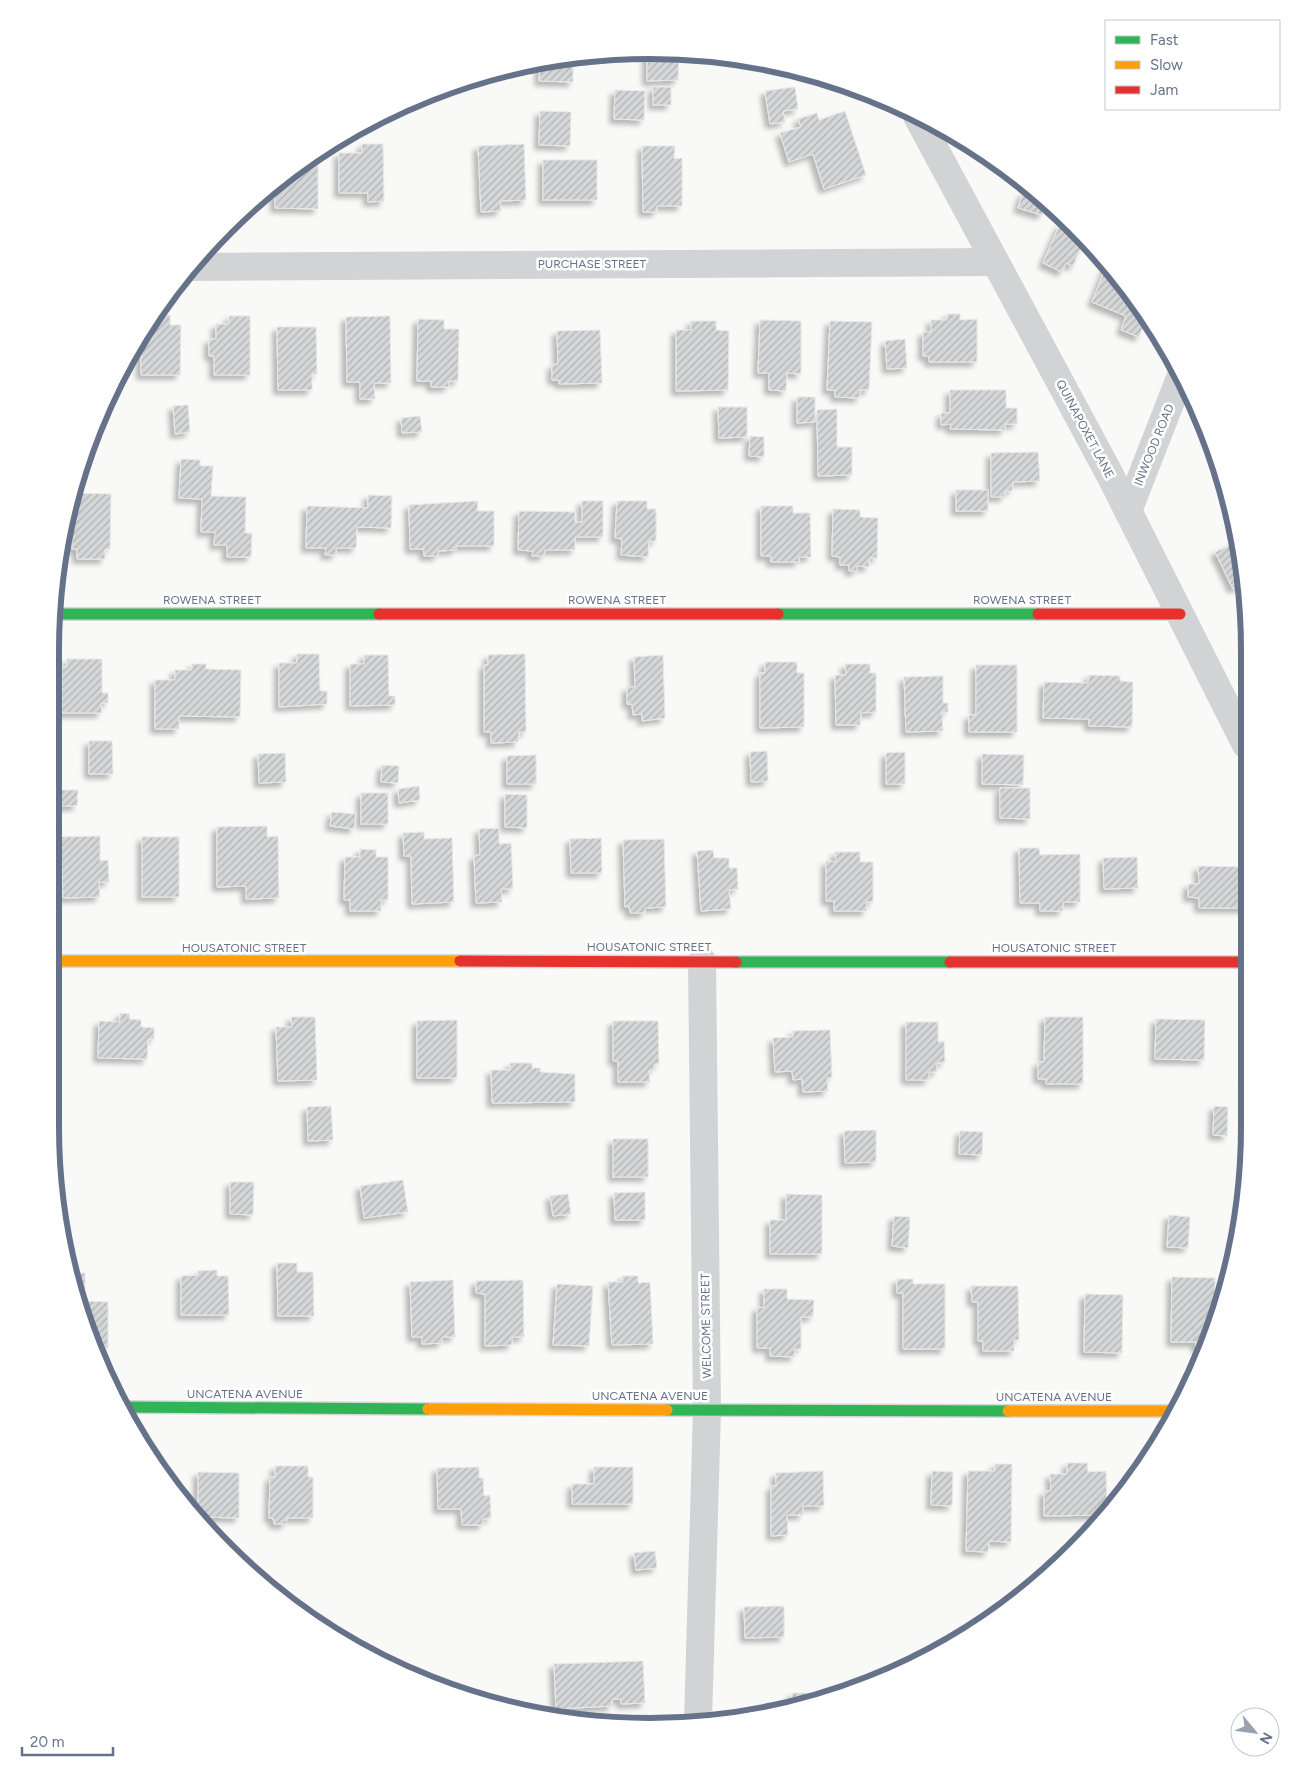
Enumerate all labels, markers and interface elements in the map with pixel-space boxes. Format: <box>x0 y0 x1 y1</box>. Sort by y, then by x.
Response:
legend <box>1105 20 1280 110</box>
text: Fast <box>1150 31 1179 49</box>
text: Slow <box>1150 56 1183 74</box>
text: Jam <box>1150 81 1178 99</box>
street label: PURCHASE STREET <box>538 257 647 271</box>
street label: QUINAPOXET LANE <box>1053 377 1117 481</box>
street label: INWOOD ROAD <box>1131 402 1177 488</box>
street label: ROWENA STREET <box>163 593 261 607</box>
street label: ROWENA STREET <box>568 593 666 607</box>
street label: ROWENA STREET <box>973 593 1071 607</box>
street label: HOUSATONIC STREET <box>587 940 712 954</box>
street label: HOUSATONIC STREET <box>182 941 307 955</box>
street label: HOUSATONIC STREET <box>992 941 1117 955</box>
street label: WELCOME STREET <box>698 1273 714 1379</box>
street label: UNCATENA AVENUE <box>187 1387 303 1401</box>
street label: UNCATENA AVENUE <box>592 1389 708 1403</box>
street label: UNCATENA AVENUE <box>996 1390 1112 1404</box>
north arrow <box>1230 1707 1280 1757</box>
scale bar <box>22 1724 114 1756</box>
text: N <box>1256 1729 1276 1747</box>
text: 20 m <box>30 1733 64 1751</box>

